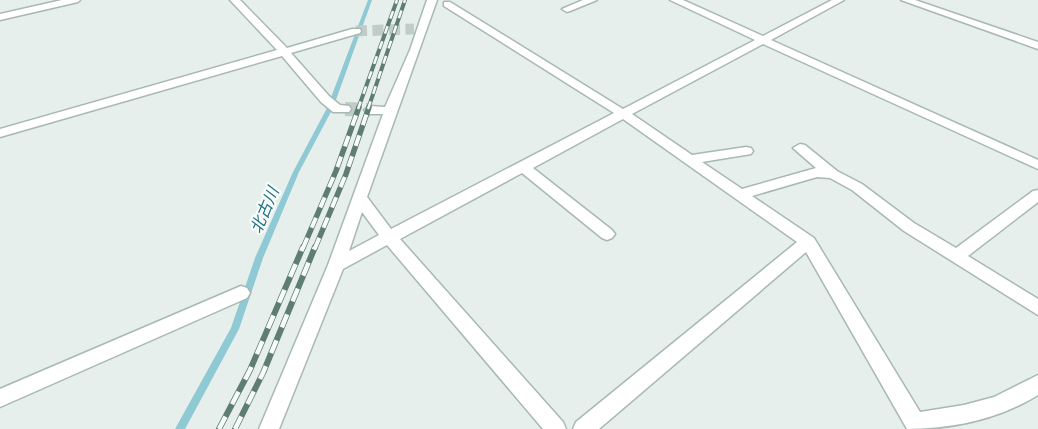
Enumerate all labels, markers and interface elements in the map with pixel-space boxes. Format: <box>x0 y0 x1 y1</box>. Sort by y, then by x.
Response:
water label: 北古川 <box>245 182 282 236</box>

